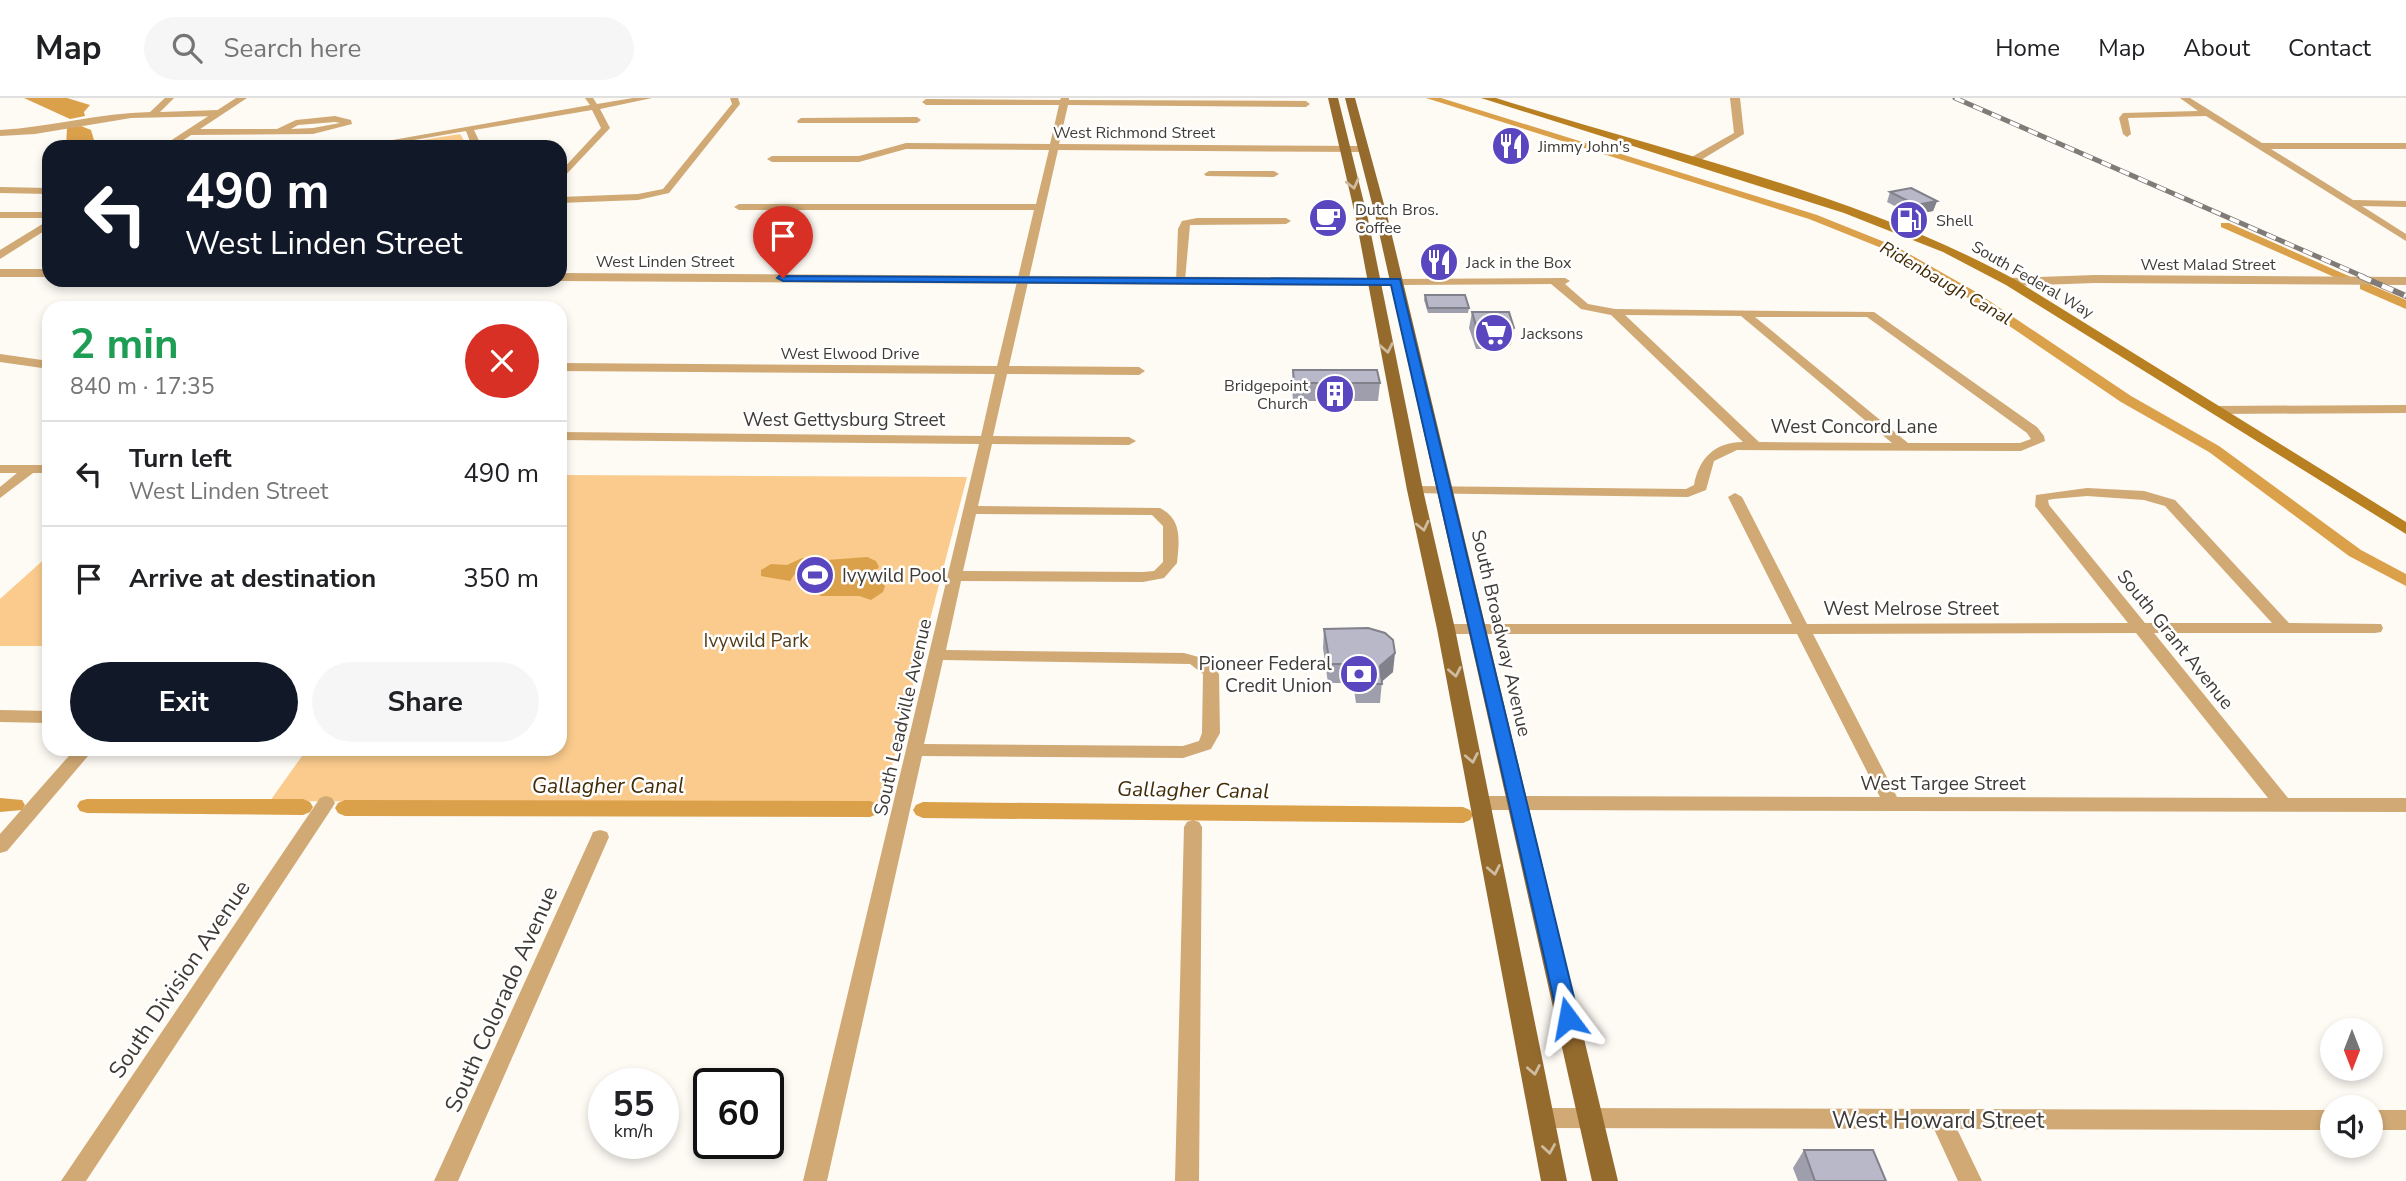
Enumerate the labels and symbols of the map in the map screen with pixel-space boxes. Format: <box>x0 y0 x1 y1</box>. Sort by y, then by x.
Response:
street label: West Richmond Street <box>1053 122 1216 144</box>
restaurant icon: Jimmy John's <box>1490 125 1532 167</box>
place label: Jimmy John's <box>1537 136 1630 158</box>
one-way arrow <box>1345 178 1359 190</box>
cafe icon: Dutch Bros. Coffee <box>1307 197 1349 239</box>
place label: Dutch Bros. Coffee <box>1355 199 1439 239</box>
fuel station icon: Shell <box>1888 199 1930 241</box>
pin <box>753 206 813 278</box>
place label: Shell <box>1936 210 1973 232</box>
water label: Ridenbaugh Canal <box>1876 235 2016 331</box>
street label: South Federal Way <box>1967 236 2098 324</box>
restaurant icon: Jack in the Box <box>1418 241 1460 283</box>
street label: West Linden Street <box>596 251 735 273</box>
place label: Jack in the Box <box>1465 252 1572 274</box>
street label: West Malad Street <box>2141 254 2276 276</box>
supermarket icon: Jacksons <box>1473 312 1515 354</box>
place label: Jacksons <box>1520 323 1583 345</box>
one-way arrow <box>1378 342 1393 354</box>
street label: West Elwood Drive <box>781 343 919 365</box>
building icon: Bridgepoint Church <box>1314 373 1356 415</box>
place label: Bridgepoint Church <box>1224 375 1308 415</box>
street label: West Gettysburg Street <box>743 407 946 433</box>
street label: West Concord Lane <box>1770 414 1938 440</box>
one-way arrow <box>1415 520 1430 532</box>
street label: South Broadway Avenue <box>1465 527 1537 739</box>
sports icon: Ivywild Pool <box>794 554 836 596</box>
place label: Ivywild Pool <box>842 563 948 589</box>
street label: South Grant Avenue <box>2111 564 2240 715</box>
street label: West Melrose Street <box>1823 596 1999 622</box>
street label: South Leadville Avenue <box>868 616 938 818</box>
park label: Ivywild Park <box>704 628 809 654</box>
place label: Pioneer Federal Credit Union <box>1199 651 1332 699</box>
bank icon: Pioneer Federal Credit Union <box>1338 653 1380 695</box>
one-way arrow <box>1446 666 1461 678</box>
one-way arrow <box>1464 752 1479 764</box>
street label: West Targee Street <box>1860 771 2026 797</box>
water label: Gallagher Canal <box>532 772 684 800</box>
water label: Gallagher Canal <box>1117 775 1269 805</box>
one-way arrow <box>1486 864 1501 876</box>
street label: South Division Avenue <box>101 874 257 1084</box>
street label: South Colorado Avenue <box>438 881 565 1117</box>
position arrow <box>1531 981 1605 1055</box>
north arrow <box>2320 1018 2384 1082</box>
one-way arrow <box>1526 1064 1541 1076</box>
speed limit sign: 60 <box>693 1068 784 1159</box>
street label: West Howard Street <box>1832 1105 2045 1136</box>
one-way arrow <box>1541 1143 1556 1155</box>

